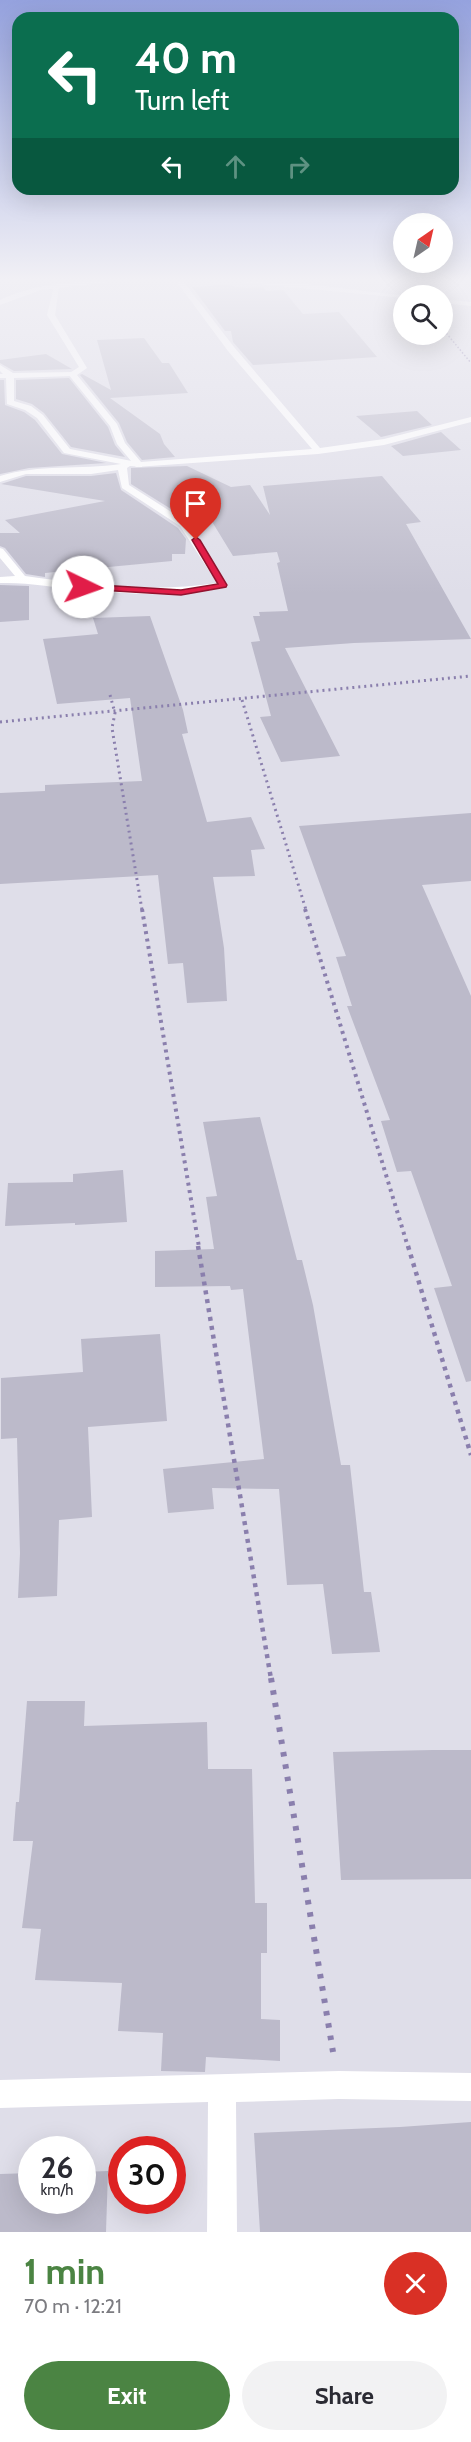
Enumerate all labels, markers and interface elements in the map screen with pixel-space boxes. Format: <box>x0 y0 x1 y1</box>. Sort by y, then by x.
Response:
text: 40 m <box>135 32 237 84</box>
icon: left <box>36 36 114 114</box>
text: Turn left <box>135 84 229 117</box>
icon: left <box>156 150 189 183</box>
icon: ahead <box>219 150 252 183</box>
icon: right <box>282 150 315 183</box>
north arrow <box>393 213 453 273</box>
map controls <box>393 213 453 345</box>
button: search <box>393 285 453 345</box>
pin <box>170 478 221 540</box>
icon: arrive <box>179 487 212 520</box>
position arrow <box>51 555 115 619</box>
speed limit sign: 30 <box>108 2136 186 2214</box>
text: 26 <box>41 2149 73 2186</box>
text: km/h <box>41 2181 73 2199</box>
text: 1 min <box>24 2249 105 2293</box>
button: close <box>384 2252 447 2315</box>
text: 70 m · 12:21 <box>24 2294 122 2318</box>
button: Exit <box>24 2361 230 2430</box>
button: Share <box>242 2361 447 2430</box>

